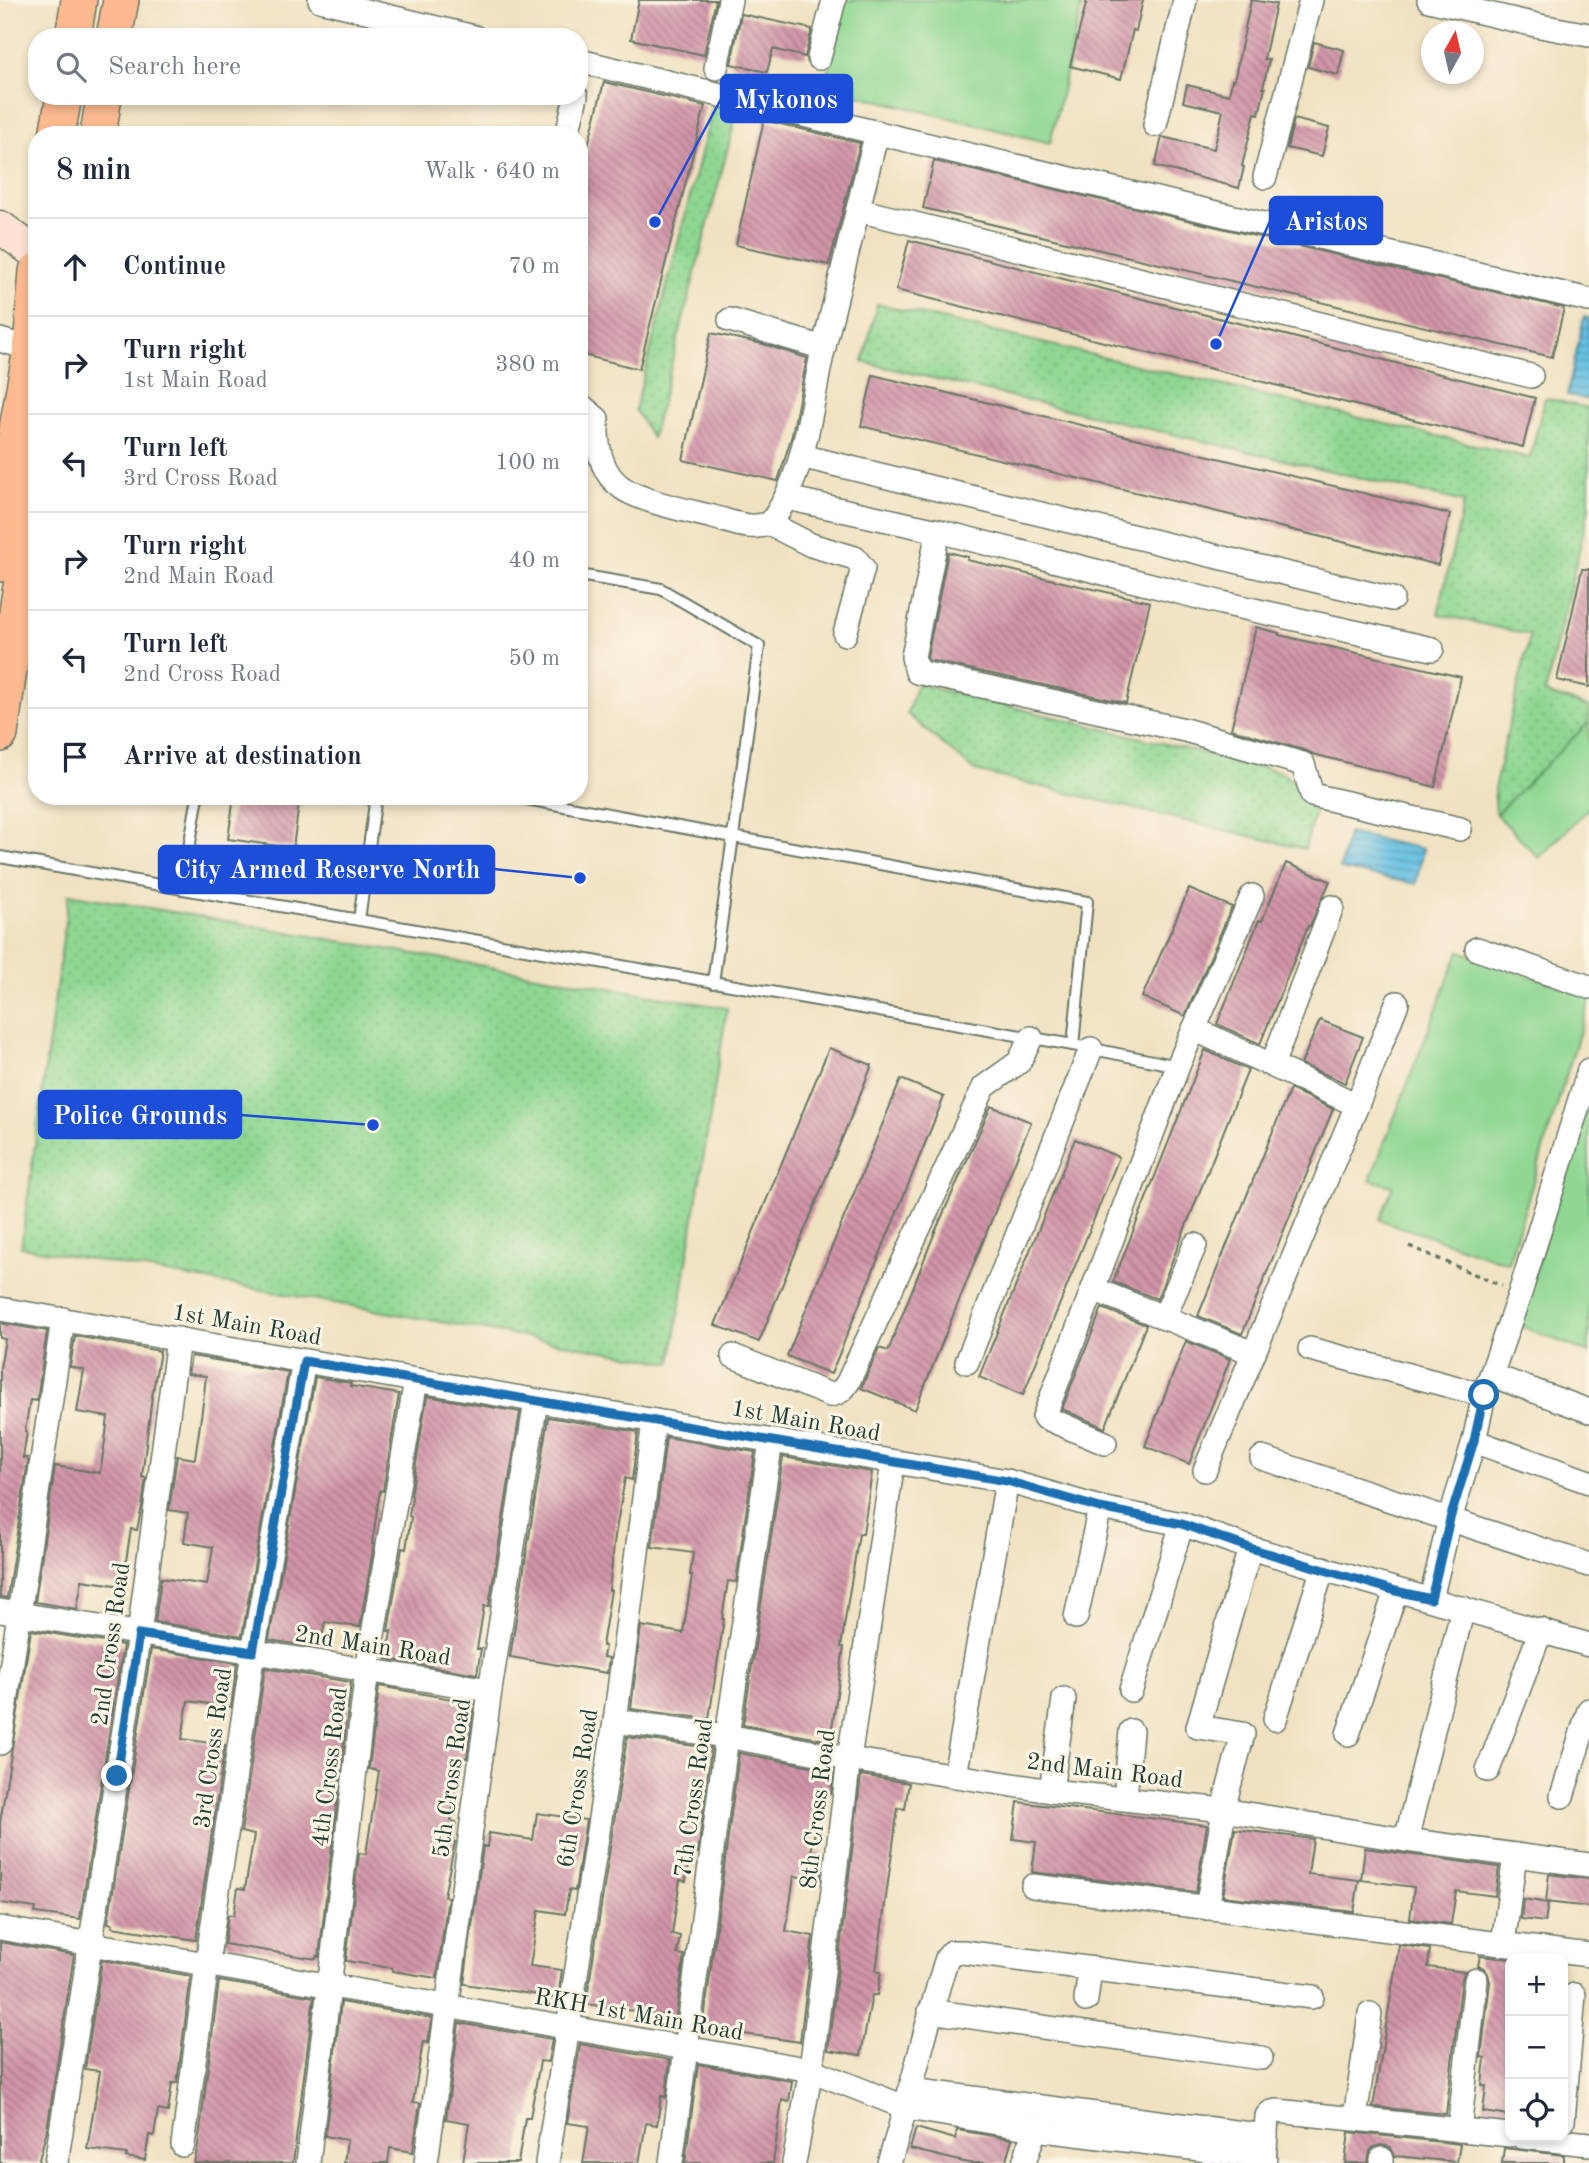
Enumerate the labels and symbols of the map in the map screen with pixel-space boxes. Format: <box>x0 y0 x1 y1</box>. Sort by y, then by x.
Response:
north arrow <box>1421 21 1484 84</box>
callout: Mykonos <box>721 75 852 122</box>
text: Mykonos <box>734 88 838 114</box>
callout: Aristos <box>1270 197 1382 244</box>
text: Aristos <box>1284 210 1368 236</box>
callout: City Armed Reserve North <box>159 846 494 893</box>
text: City Armed Reserve North <box>174 858 480 884</box>
callout: Police Grounds <box>39 1091 241 1138</box>
text: Police Grounds <box>53 1104 227 1130</box>
street label: 1st Main Road <box>170 1301 323 1351</box>
route start <box>1468 1379 1499 1410</box>
street label: 1st Main Road <box>729 1397 882 1447</box>
street label: 2nd Cross Road <box>89 1561 135 1728</box>
street label: 2nd Main Road <box>293 1623 452 1671</box>
street label: 3rd Cross Road <box>191 1666 237 1830</box>
street label: 4th Cross Road <box>309 1686 353 1849</box>
street label: 5th Cross Road <box>430 1697 476 1860</box>
street label: 6th Cross Road <box>555 1707 603 1870</box>
street label: 7th Cross Road <box>672 1717 718 1880</box>
street label: 8th Cross Road <box>797 1728 841 1891</box>
street label: 2nd Main Road <box>1025 1750 1184 1794</box>
route end <box>101 1760 132 1791</box>
street label: RKH 1st Main Road <box>532 1986 745 2046</box>

